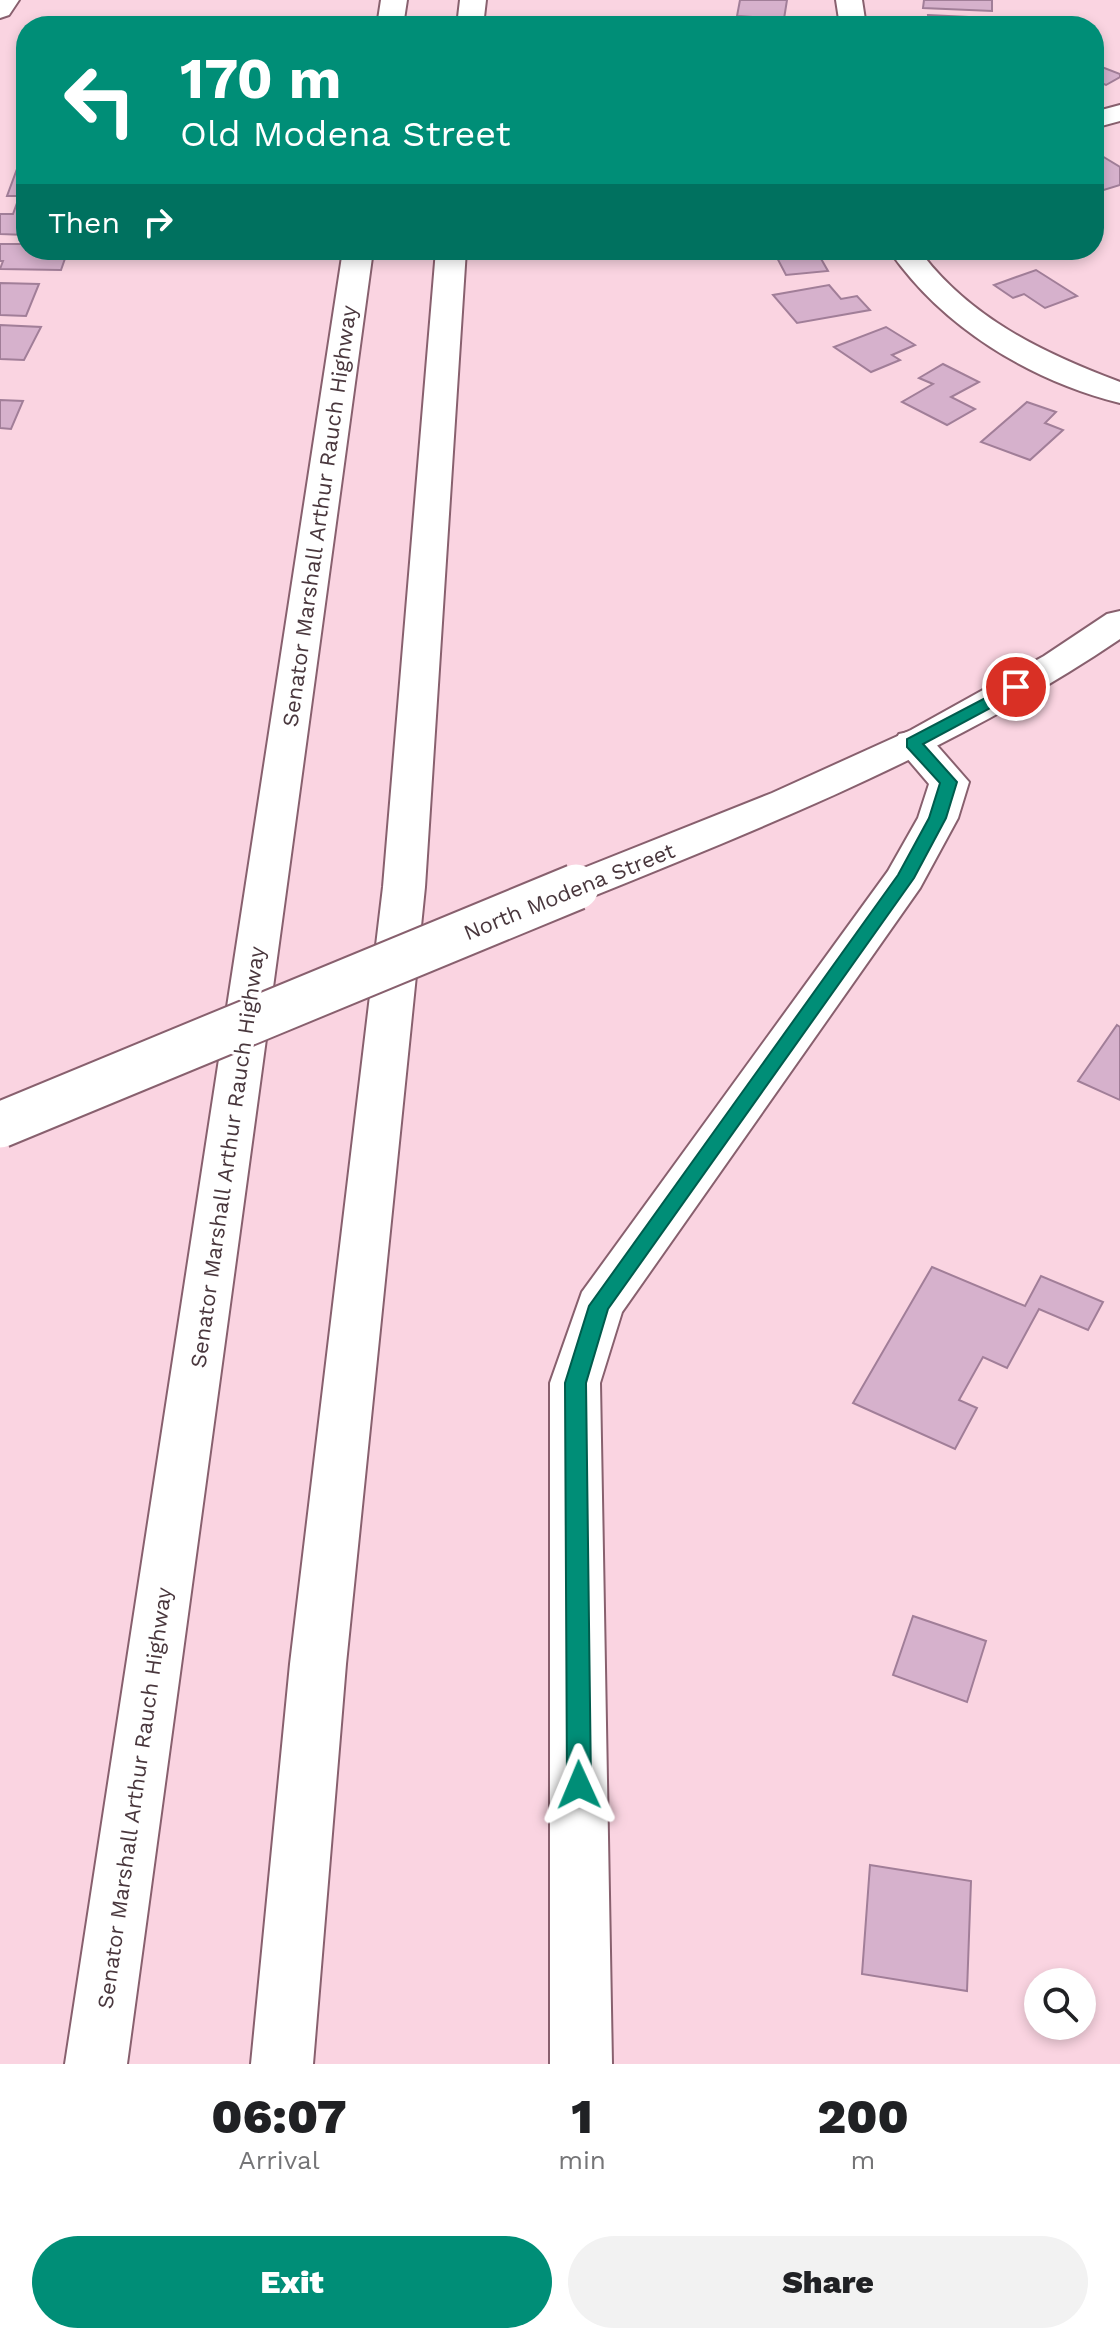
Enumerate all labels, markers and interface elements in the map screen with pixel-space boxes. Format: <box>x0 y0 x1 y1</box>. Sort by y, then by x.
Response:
text: 170 m <box>180 46 342 112</box>
icon: left <box>48 48 152 152</box>
text: Old Modena Street <box>180 113 511 155</box>
icon: right <box>136 200 180 244</box>
text: Then <box>48 205 120 240</box>
street label: Senator Marshall Arthur Rauch Highway <box>278 303 362 728</box>
pin <box>982 653 1050 721</box>
icon: arrive <box>994 665 1038 709</box>
street label: North Modena Street <box>460 838 678 945</box>
street label: Senator Marshall Arthur Rauch Highway <box>186 944 270 1369</box>
street label: Senator Marshall Arthur Rauch Highway <box>93 1585 177 2010</box>
position arrow <box>537 1743 621 1827</box>
map controls <box>1024 1968 1096 2040</box>
button: search <box>1024 1968 1096 2040</box>
text: 06:07 <box>211 2088 347 2145</box>
text: 1 <box>571 2088 593 2145</box>
text: 200 <box>817 2088 909 2145</box>
text: Arrival <box>238 2145 320 2175</box>
text: min <box>558 2145 606 2175</box>
text: m <box>851 2145 875 2175</box>
button: Exit <box>32 2236 552 2328</box>
button: Share <box>568 2236 1088 2328</box>

